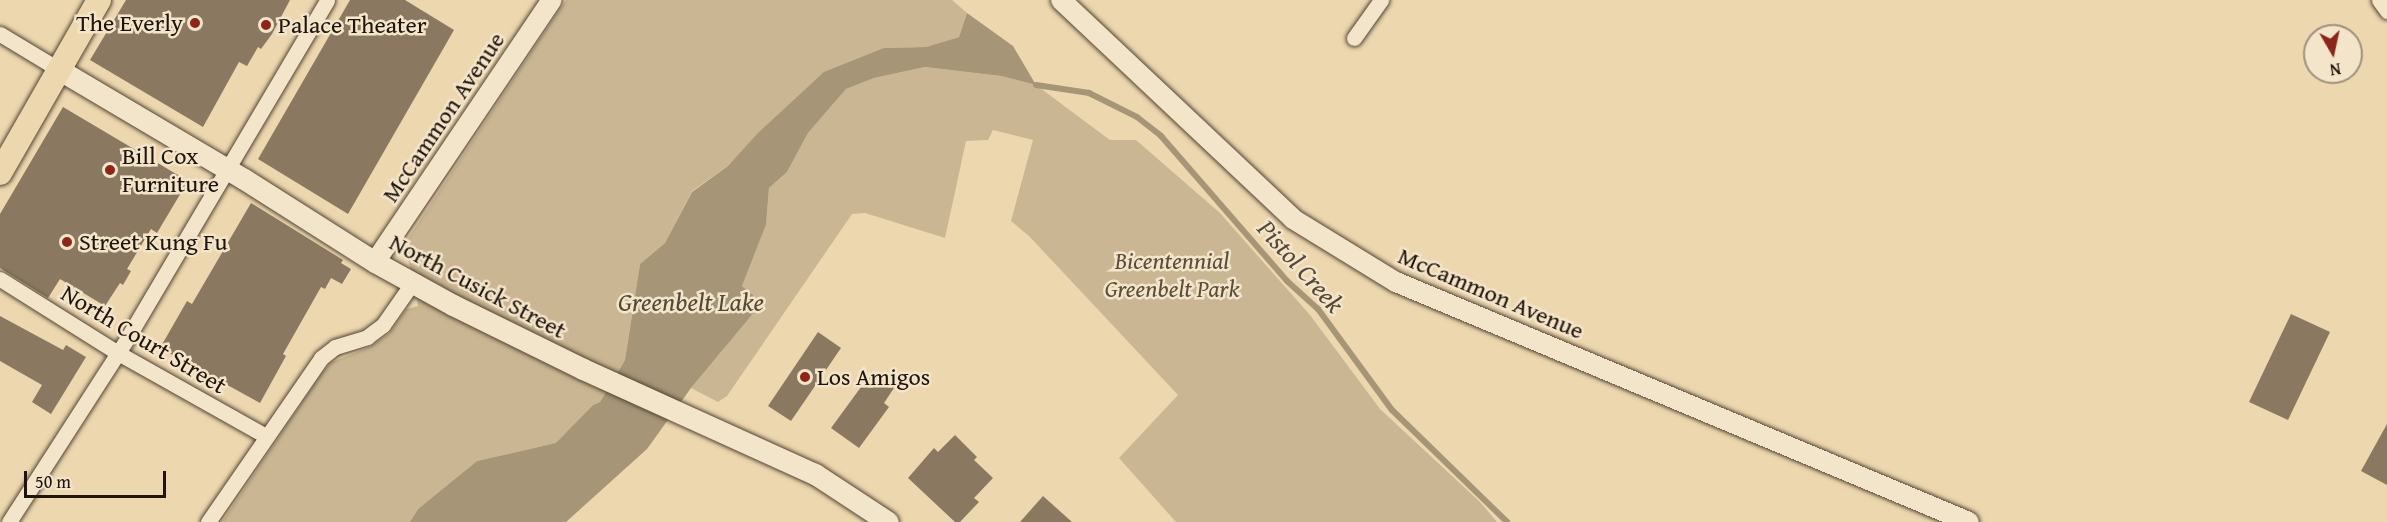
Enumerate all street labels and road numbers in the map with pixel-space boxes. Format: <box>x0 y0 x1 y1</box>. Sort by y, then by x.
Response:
street label: McCammon Avenue <box>376 27 510 207</box>
street label: North Cusick Street <box>385 227 571 345</box>
street label: McCammon Avenue <box>1394 241 1588 345</box>
street label: North Court Street <box>56 278 232 400</box>

